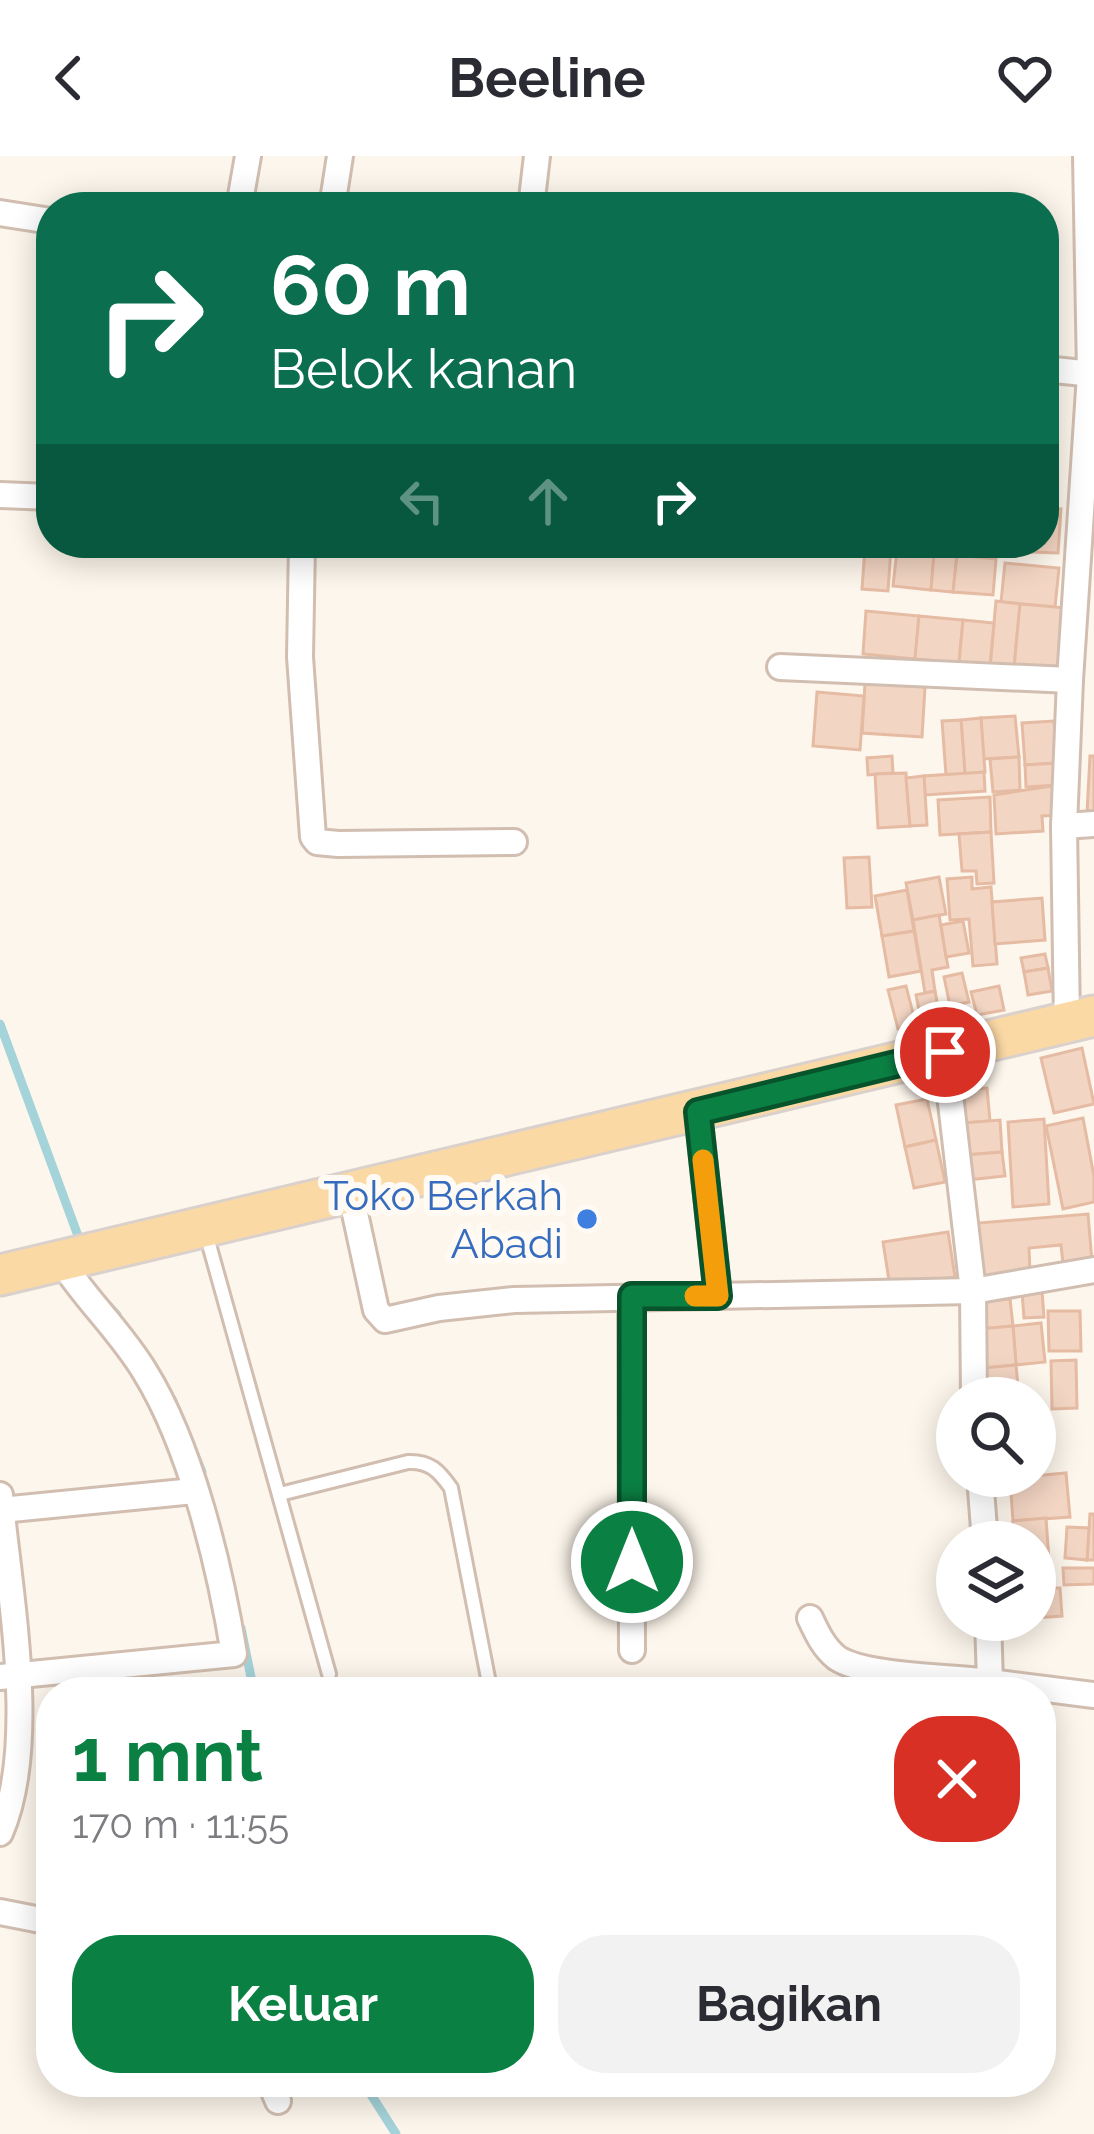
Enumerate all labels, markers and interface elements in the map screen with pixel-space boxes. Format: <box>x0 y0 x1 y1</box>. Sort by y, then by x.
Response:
icon: back <box>36 45 102 111</box>
icon: heart <box>992 45 1058 111</box>
text: Beeline <box>448 46 646 110</box>
text: 60 m <box>270 236 471 335</box>
icon: right <box>72 240 228 396</box>
text: Belok kanan <box>270 337 577 401</box>
icon: left <box>389 468 455 534</box>
icon: ahead <box>515 468 581 534</box>
icon: right <box>641 468 707 534</box>
pin <box>894 1001 996 1103</box>
icon: arrive <box>912 1019 978 1085</box>
place label: Toko Berkah Abadi <box>323 1171 563 1268</box>
marker: Toko Berkah Abadi <box>574 1206 600 1232</box>
map controls <box>936 1377 1056 1641</box>
button: search <box>936 1377 1056 1497</box>
position arrow <box>569 1499 695 1625</box>
button: layers <box>936 1521 1056 1641</box>
text: 1 mnt <box>72 1713 263 1798</box>
button: close <box>894 1716 1020 1842</box>
text: 170 m · 11:55 <box>72 1801 289 1847</box>
button: Keluar <box>72 1935 534 2073</box>
button: Bagikan <box>558 1935 1020 2073</box>

